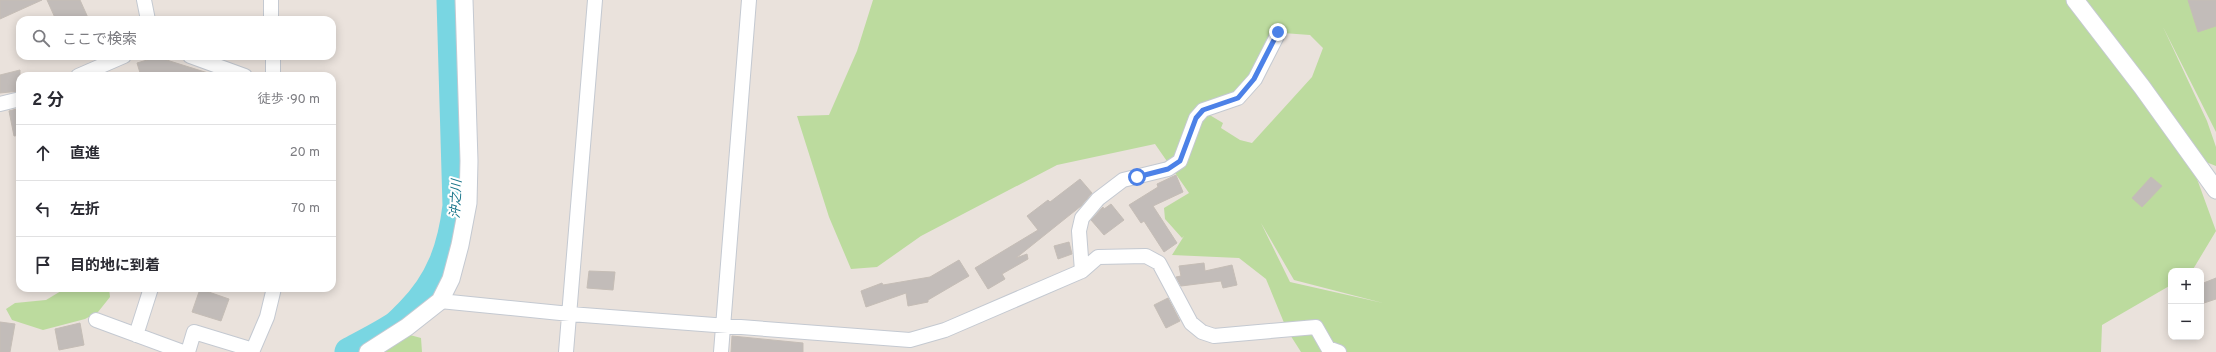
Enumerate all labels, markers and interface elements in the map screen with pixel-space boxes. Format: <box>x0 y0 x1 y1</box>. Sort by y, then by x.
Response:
search box <box>16 16 336 60</box>
route end <box>1269 23 1287 41</box>
icon: search <box>30 27 52 49</box>
text: ここで検索 <box>62 31 137 50</box>
text: 2 分 <box>32 90 64 112</box>
text: 徒歩 · 90 m <box>258 92 320 108</box>
icon: ahead <box>32 142 54 164</box>
text: 直進 <box>70 145 100 164</box>
text: 20 m <box>290 145 320 161</box>
route start <box>1128 168 1146 186</box>
water label: 沖之川 <box>448 177 466 219</box>
icon: left <box>32 198 54 220</box>
text: 左折 <box>70 201 100 220</box>
text: 70 m <box>291 201 320 217</box>
icon: arrive <box>32 254 54 276</box>
text: 目的地に到着 <box>70 257 160 276</box>
map controls <box>2168 268 2204 340</box>
button: + <box>2168 268 2204 304</box>
button: − <box>2168 304 2204 340</box>

